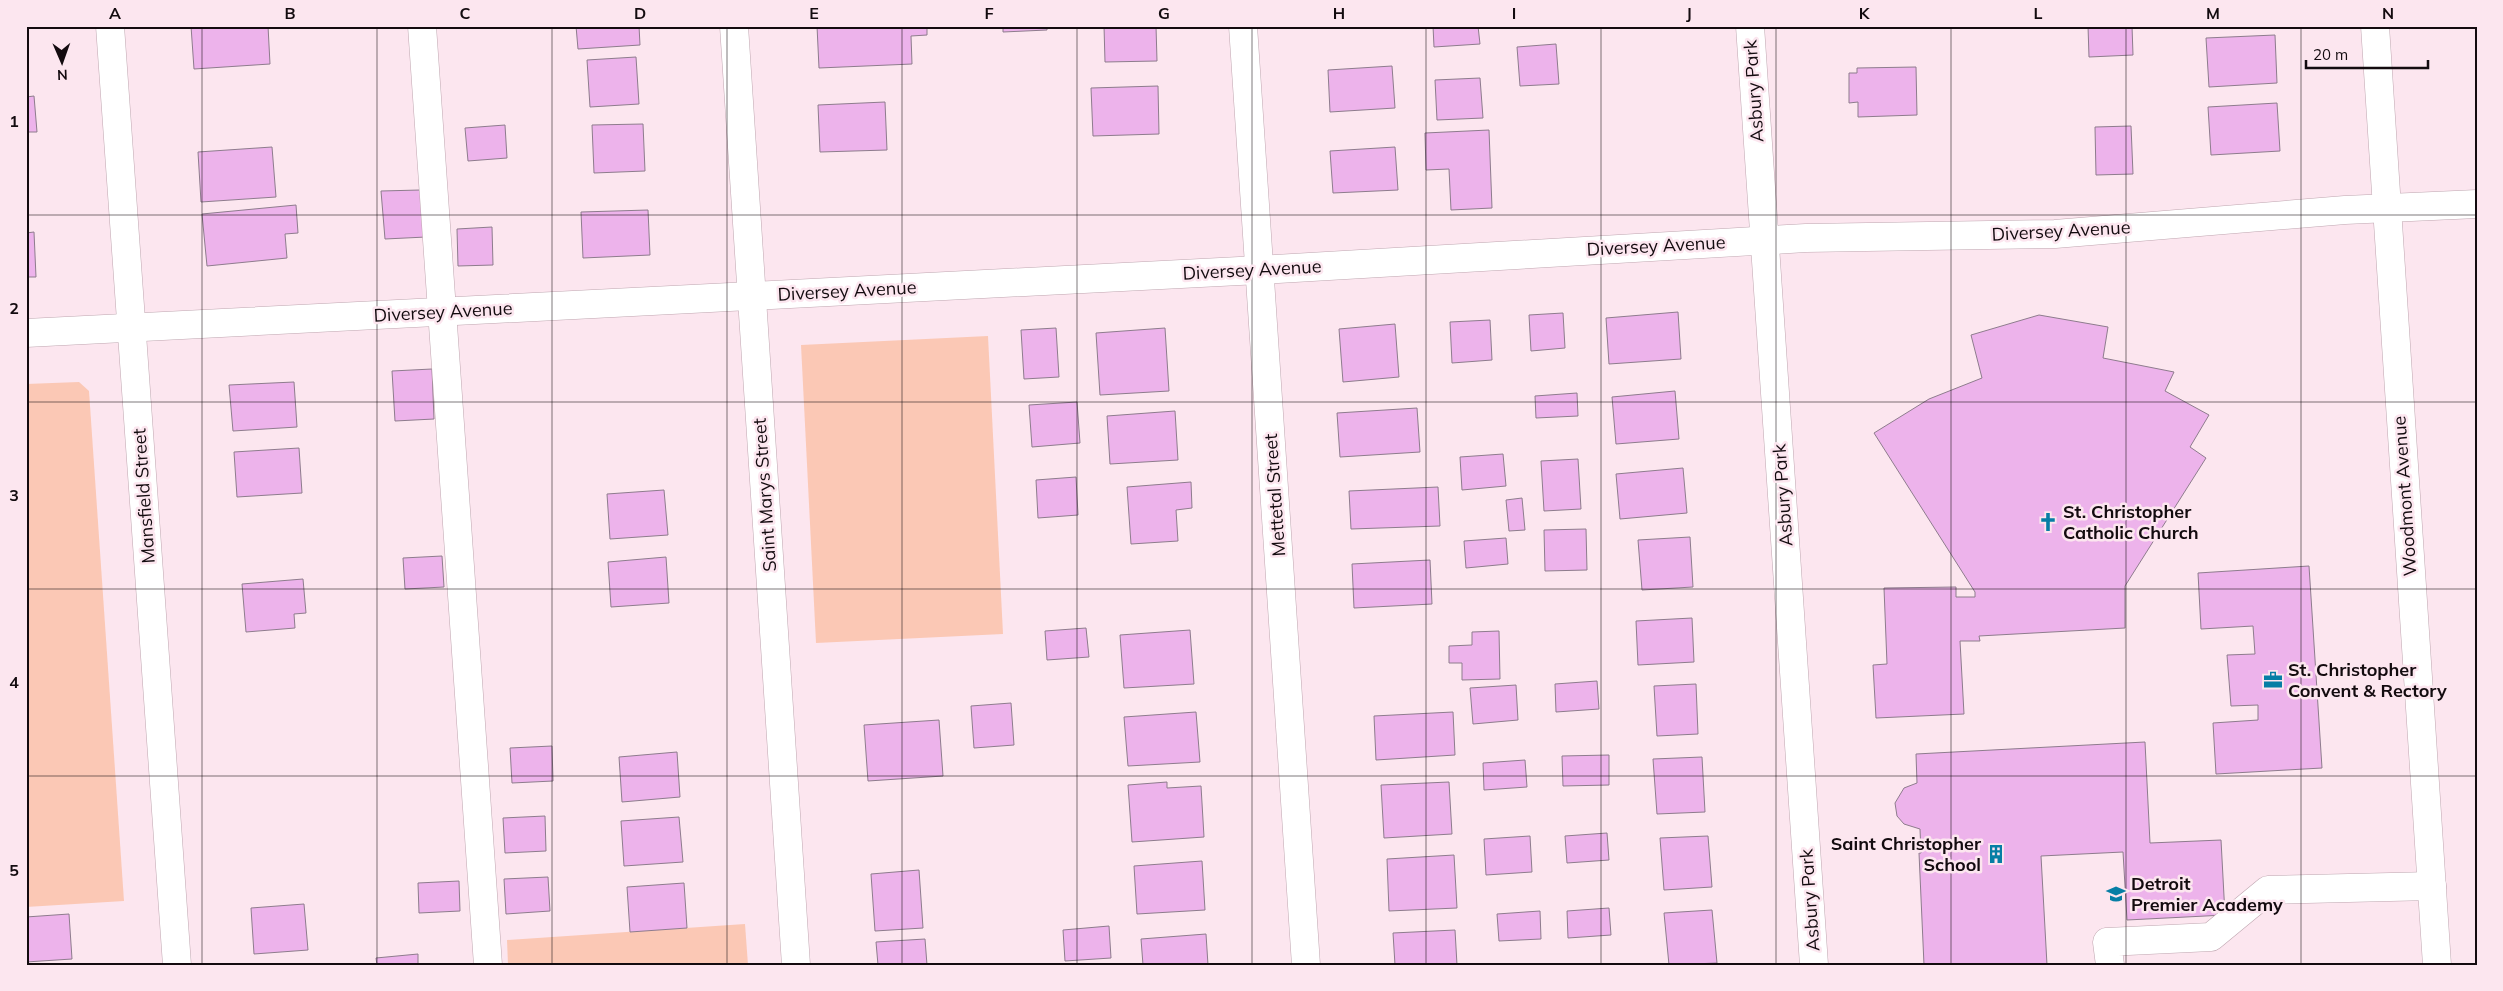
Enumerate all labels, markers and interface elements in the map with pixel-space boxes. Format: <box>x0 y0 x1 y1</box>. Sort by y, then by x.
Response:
text: A <box>109 3 121 23</box>
text: B <box>284 3 296 23</box>
text: C <box>460 3 471 23</box>
text: D <box>634 3 646 23</box>
text: E <box>809 3 819 23</box>
text: F <box>984 3 994 23</box>
text: G <box>1158 3 1170 23</box>
text: H <box>1333 3 1345 23</box>
text: I <box>1512 3 1516 23</box>
text: J <box>1686 3 1692 23</box>
text: K <box>1859 3 1871 23</box>
text: L <box>2034 3 2043 23</box>
text: M <box>2206 3 2220 23</box>
text: N <box>2382 3 2394 23</box>
north arrow <box>38 38 88 88</box>
street label: Asbury Park <box>1738 38 1769 143</box>
scale bar <box>2306 38 2428 70</box>
text: 20 m <box>2313 45 2348 64</box>
text: N <box>57 66 68 84</box>
text: 1 <box>9 111 19 131</box>
street label: Diversey Avenue <box>1991 215 2131 246</box>
street label: Diversey Avenue <box>1586 230 1726 261</box>
street label: Diversey Avenue <box>1182 254 1322 285</box>
street label: Diversey Avenue <box>777 275 917 306</box>
street label: Diversey Avenue <box>373 296 513 327</box>
text: 2 <box>9 298 19 318</box>
street label: Woodmont Avenue <box>2387 415 2422 577</box>
street label: Saint Marys Street <box>748 417 781 573</box>
street label: Mansfield Street <box>127 428 160 564</box>
street label: Mettetal Street <box>1259 433 1290 557</box>
street label: Asbury Park <box>1767 442 1798 547</box>
text: 3 <box>9 485 19 505</box>
place label: St. Christopher Catholic Church <box>2063 500 2199 544</box>
church icon: St. Christopher Catholic Church <box>2037 511 2059 533</box>
place label: St. Christopher Convent & Rectory <box>2288 658 2447 702</box>
office icon: St. Christopher Convent & Rectory <box>2262 669 2284 691</box>
text: 4 <box>9 672 19 692</box>
place label: Saint Christopher School <box>1831 832 1982 876</box>
building icon: Saint Christopher School <box>1985 843 2007 865</box>
street label: Asbury Park <box>1794 847 1825 952</box>
text: 5 <box>9 860 19 880</box>
place label: Detroit Premier Academy <box>2131 872 2283 916</box>
school or university icon: Detroit Premier Academy <box>2105 883 2127 905</box>

